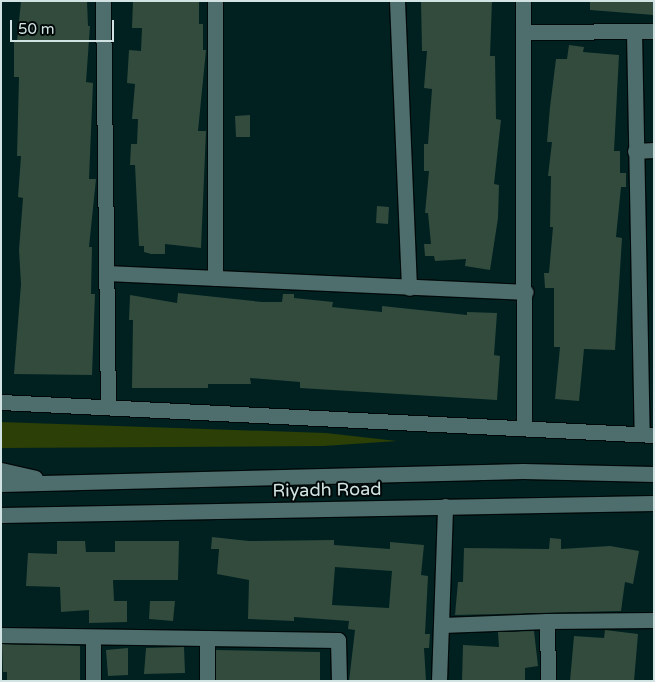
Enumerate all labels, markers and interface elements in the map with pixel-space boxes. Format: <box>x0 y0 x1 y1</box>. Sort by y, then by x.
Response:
scale bar <box>12 10 116 42</box>
text: 50 m <box>18 20 55 38</box>
street label: Riyadh Road <box>272 478 382 502</box>

